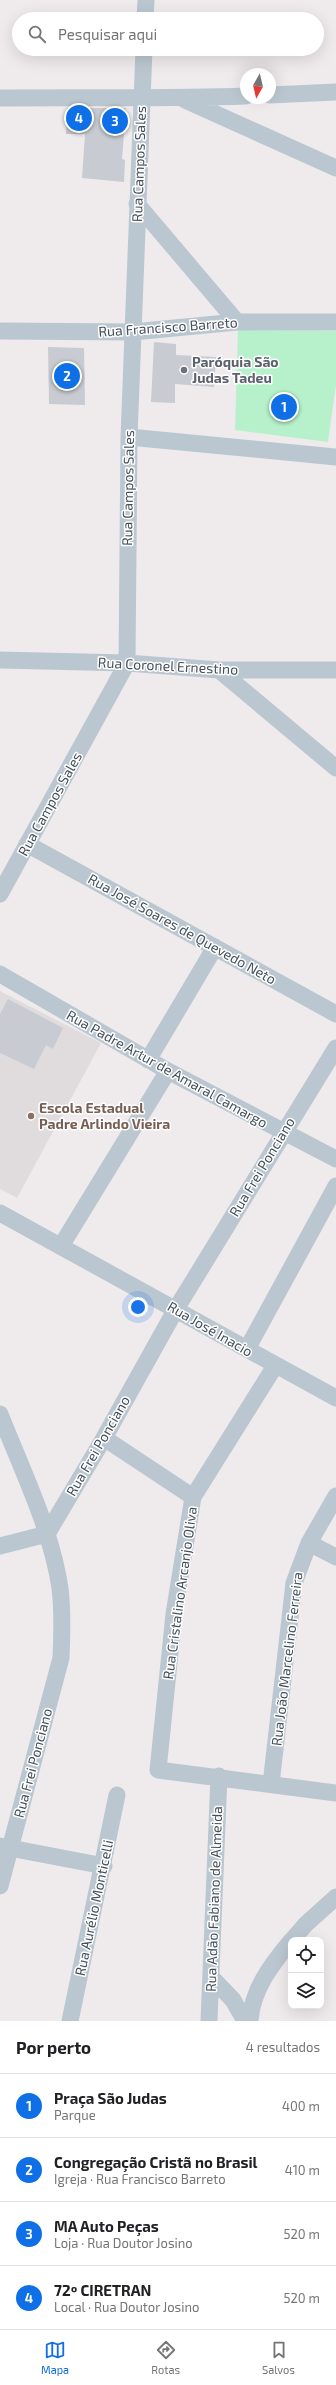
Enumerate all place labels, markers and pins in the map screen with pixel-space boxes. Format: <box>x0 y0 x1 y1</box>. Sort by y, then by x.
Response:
pin: 4 <box>66 103 92 133</box>
pin: 3 <box>102 106 128 136</box>
place label: Paróquia São Judas Tadeu <box>192 353 279 386</box>
pin: 2 <box>54 361 80 391</box>
marker: Paróquia São Judas Tadeu <box>179 365 189 375</box>
pin: 1 <box>271 392 297 422</box>
place label: Escola Estadual Padre Arlindo Vieira <box>39 1099 170 1132</box>
marker: Escola Estadual Padre Arlindo Vieira <box>26 1111 36 1121</box>

